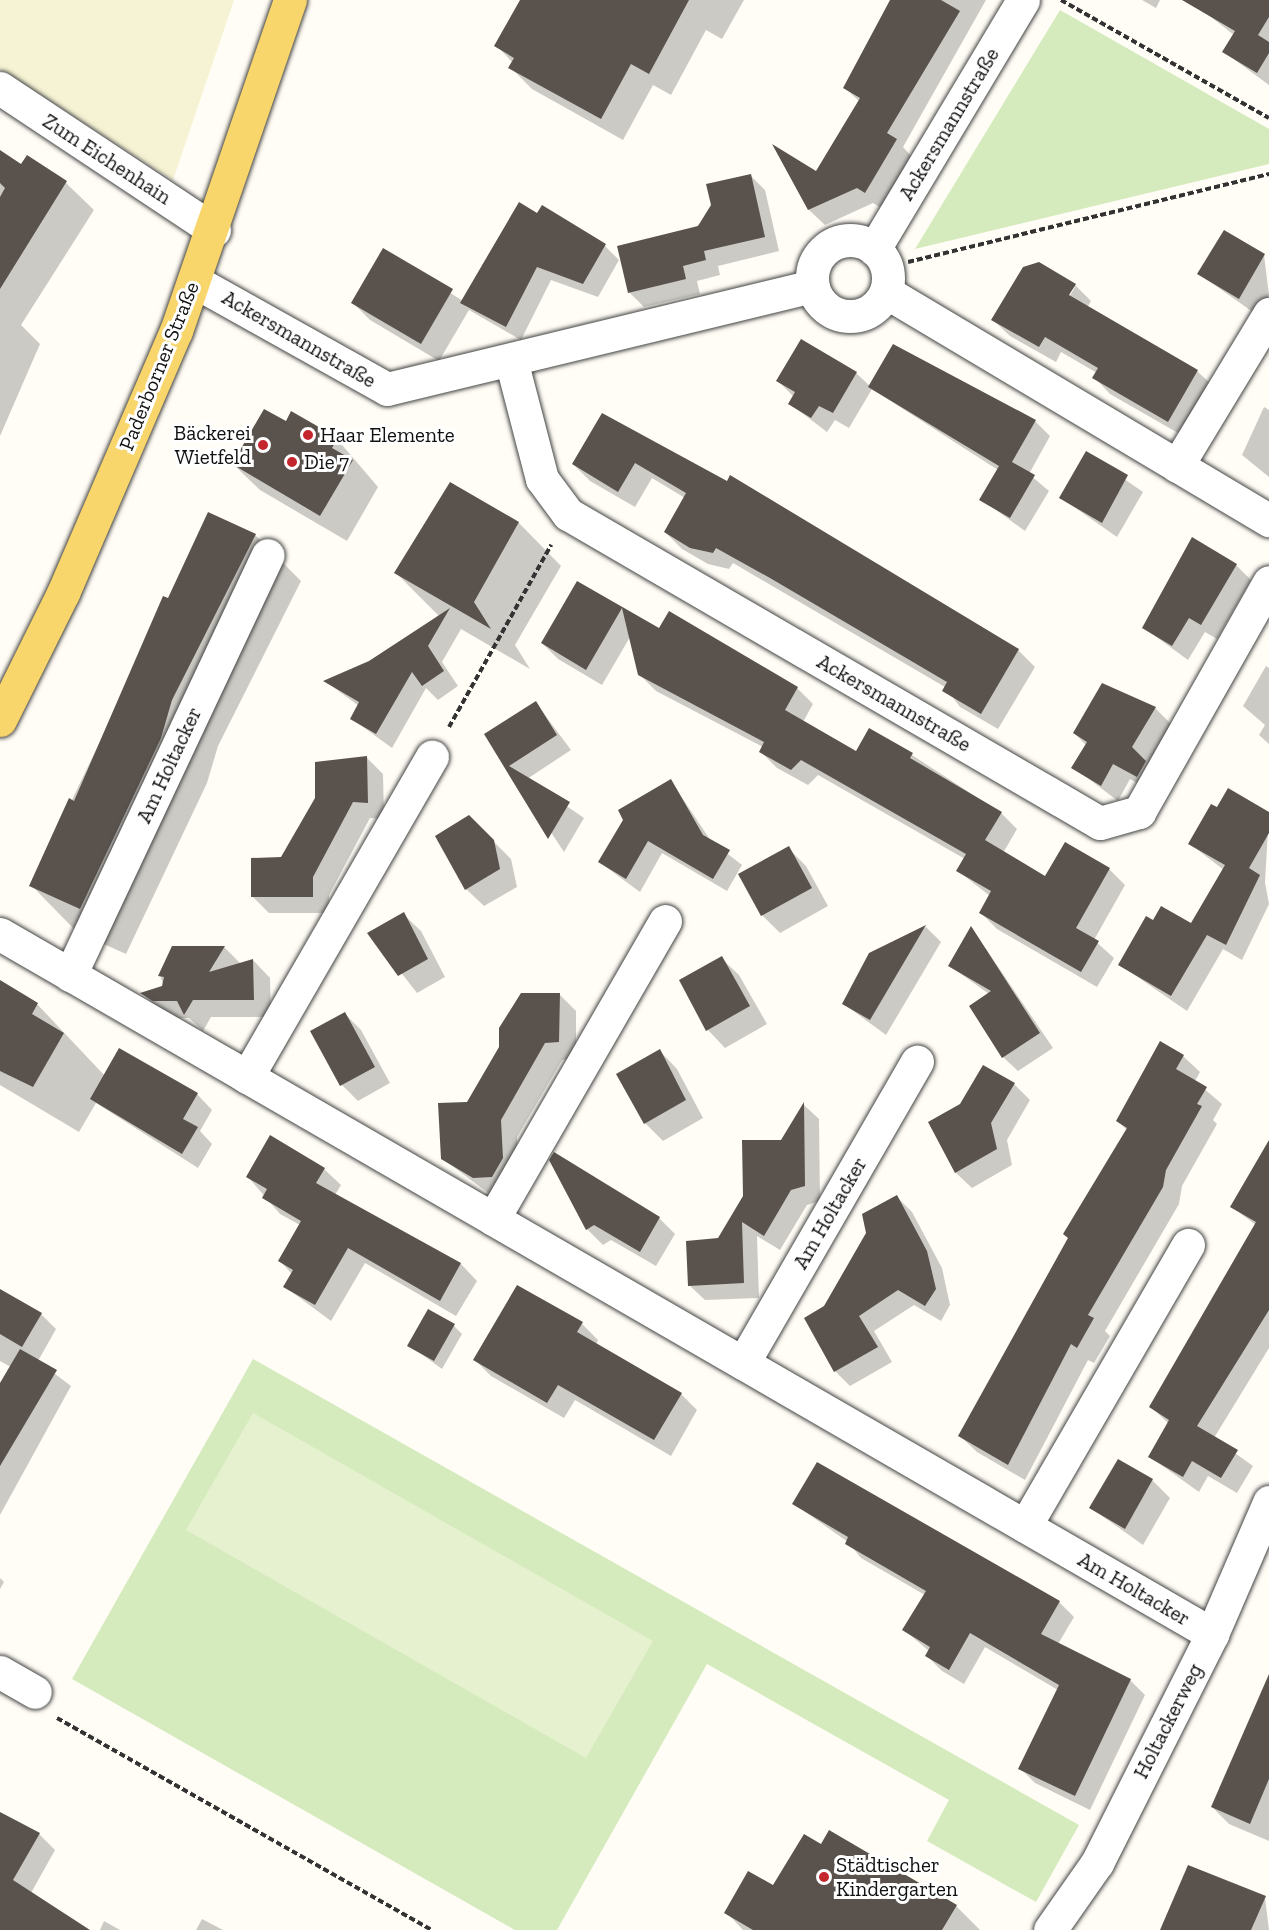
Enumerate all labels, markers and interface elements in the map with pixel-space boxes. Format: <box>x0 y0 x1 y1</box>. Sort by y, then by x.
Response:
street label: Ackersmannstraße <box>894 43 1004 205</box>
street label: Zum Eichenhain <box>38 108 176 210</box>
street label: Paderborner Straße <box>114 278 204 454</box>
street label: Ackersmannstraße <box>218 285 380 393</box>
place label: Bäckerei Wietfeld <box>173 420 251 470</box>
place label: Haar Elemente <box>320 422 455 448</box>
marker: Haar Elemente <box>301 428 315 442</box>
marker: Bäckerei Wietfeld <box>256 438 270 452</box>
place label: Die 7 <box>304 449 349 475</box>
marker: Die 7 <box>285 455 299 469</box>
street label: Ackersmannstraße <box>813 649 975 757</box>
street label: Am Holtacker <box>131 703 207 827</box>
street label: Am Holtacker <box>788 1153 872 1273</box>
street label: Am Holtacker <box>1074 1547 1194 1631</box>
street label: Holtackerweg <box>1128 1659 1208 1783</box>
place label: Städtischer Kindergarten <box>836 1852 958 1902</box>
marker: Städtischer Kindergarten <box>817 1870 831 1884</box>

